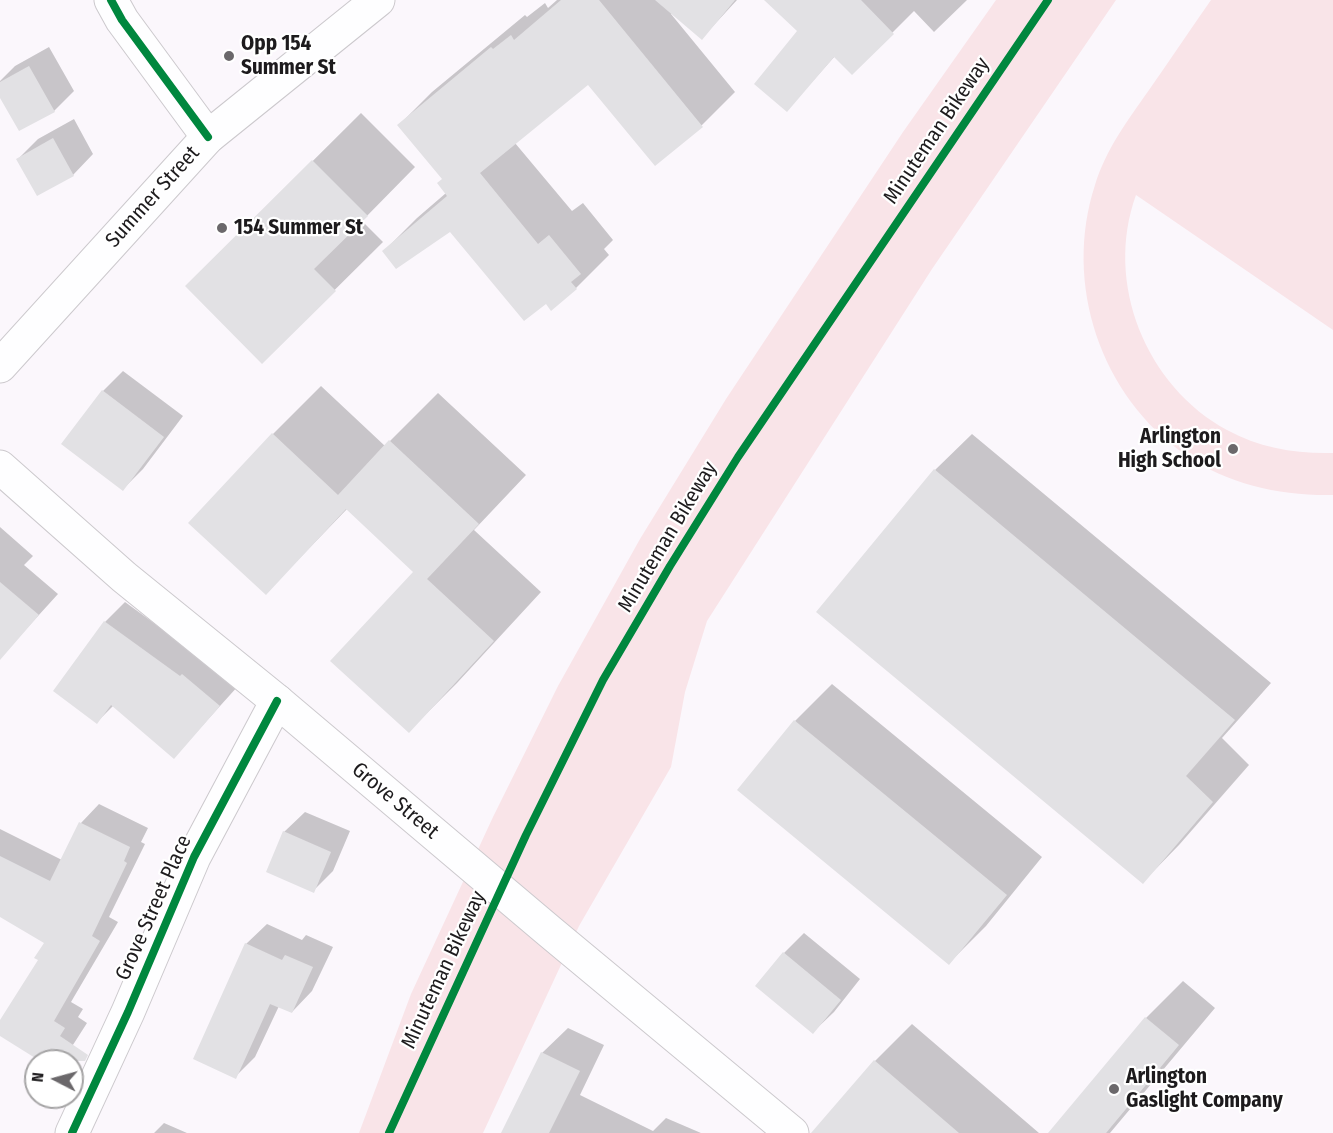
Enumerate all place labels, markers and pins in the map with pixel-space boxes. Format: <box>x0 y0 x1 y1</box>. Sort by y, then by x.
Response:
place label: Opp 154 Summer St <box>241 31 336 81</box>
marker: Opp 154 Summer St <box>222 49 236 63</box>
place label: 154 Summer St <box>234 215 363 241</box>
marker: 154 Summer St <box>215 221 229 235</box>
place label: Arlington High School <box>1118 424 1221 474</box>
marker: Arlington High School <box>1226 442 1240 456</box>
place label: Arlington Gaslight Company <box>1126 1064 1283 1114</box>
marker: Arlington Gaslight Company <box>1107 1082 1121 1096</box>

